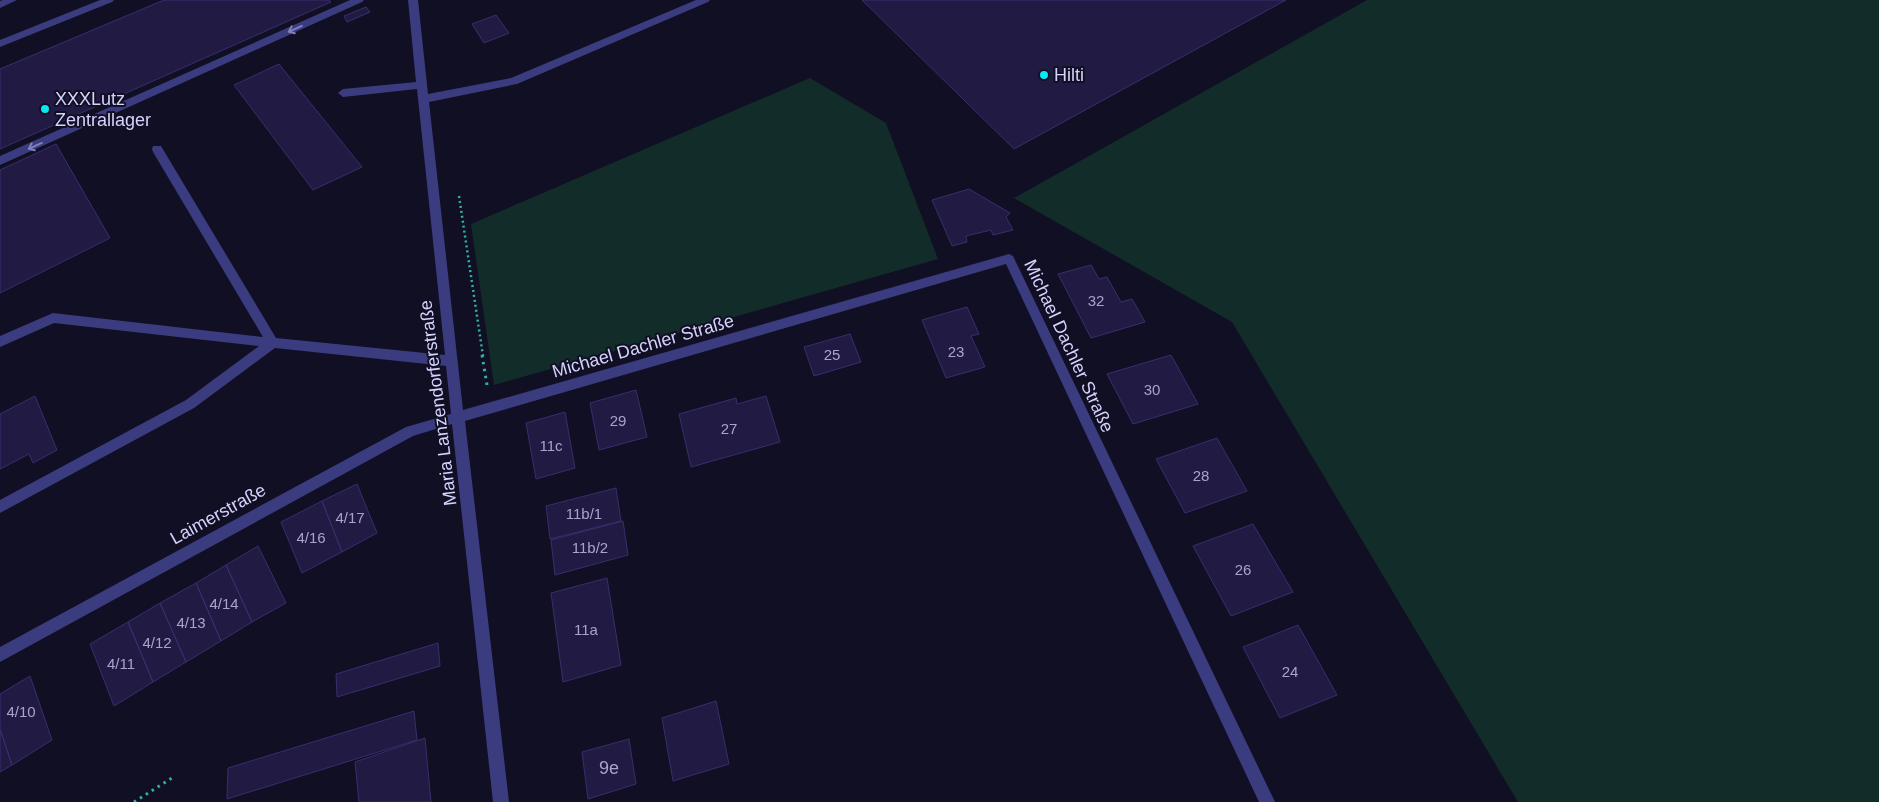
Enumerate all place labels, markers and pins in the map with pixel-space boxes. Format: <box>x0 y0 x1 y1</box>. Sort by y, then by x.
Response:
place label: Hilti <box>1054 65 1084 85</box>
marker: Hilti <box>1038 69 1050 81</box>
place label: XXXLutz Zentrallager <box>55 89 151 130</box>
marker: XXXLutz Zentrallager <box>39 103 51 115</box>

